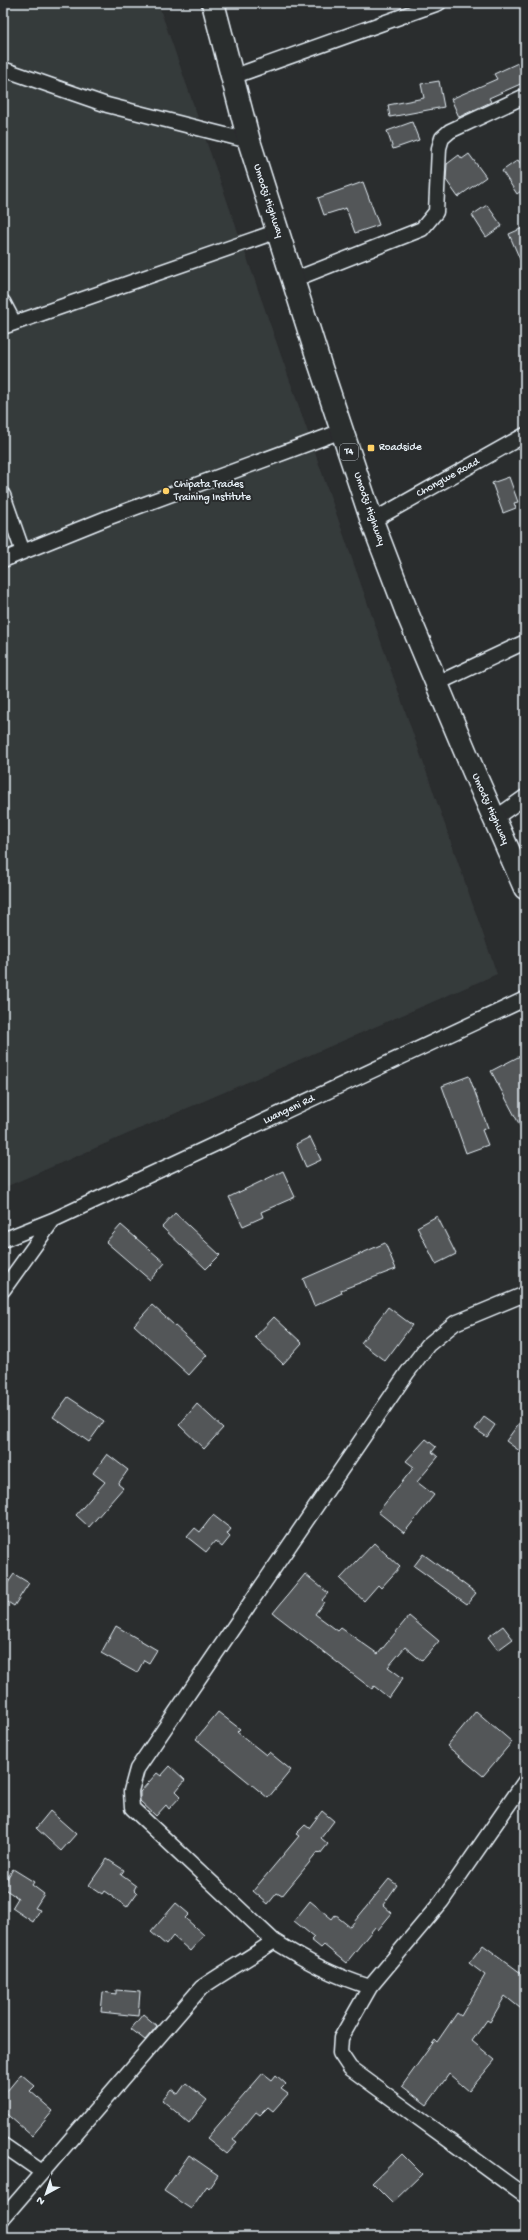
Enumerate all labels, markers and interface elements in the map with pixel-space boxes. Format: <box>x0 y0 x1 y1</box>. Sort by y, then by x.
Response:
street label: Umodzi Highway <box>250 163 286 240</box>
place label: Roadside <box>379 442 422 454</box>
marker: Roadside <box>366 443 376 453</box>
road number: T4 <box>340 444 358 460</box>
street label: Chongwe Road <box>415 455 483 500</box>
street label: Umodzi Highway <box>351 471 387 548</box>
place label: Chipata Trades Training Institute <box>173 479 251 504</box>
marker: Chipata Trades Training Institute <box>161 486 171 496</box>
street label: Umodzi Highway <box>469 771 511 847</box>
street label: Luangeni Rd <box>262 1092 318 1127</box>
north arrow <box>26 2174 66 2214</box>
text: N <box>34 2193 47 2207</box>

